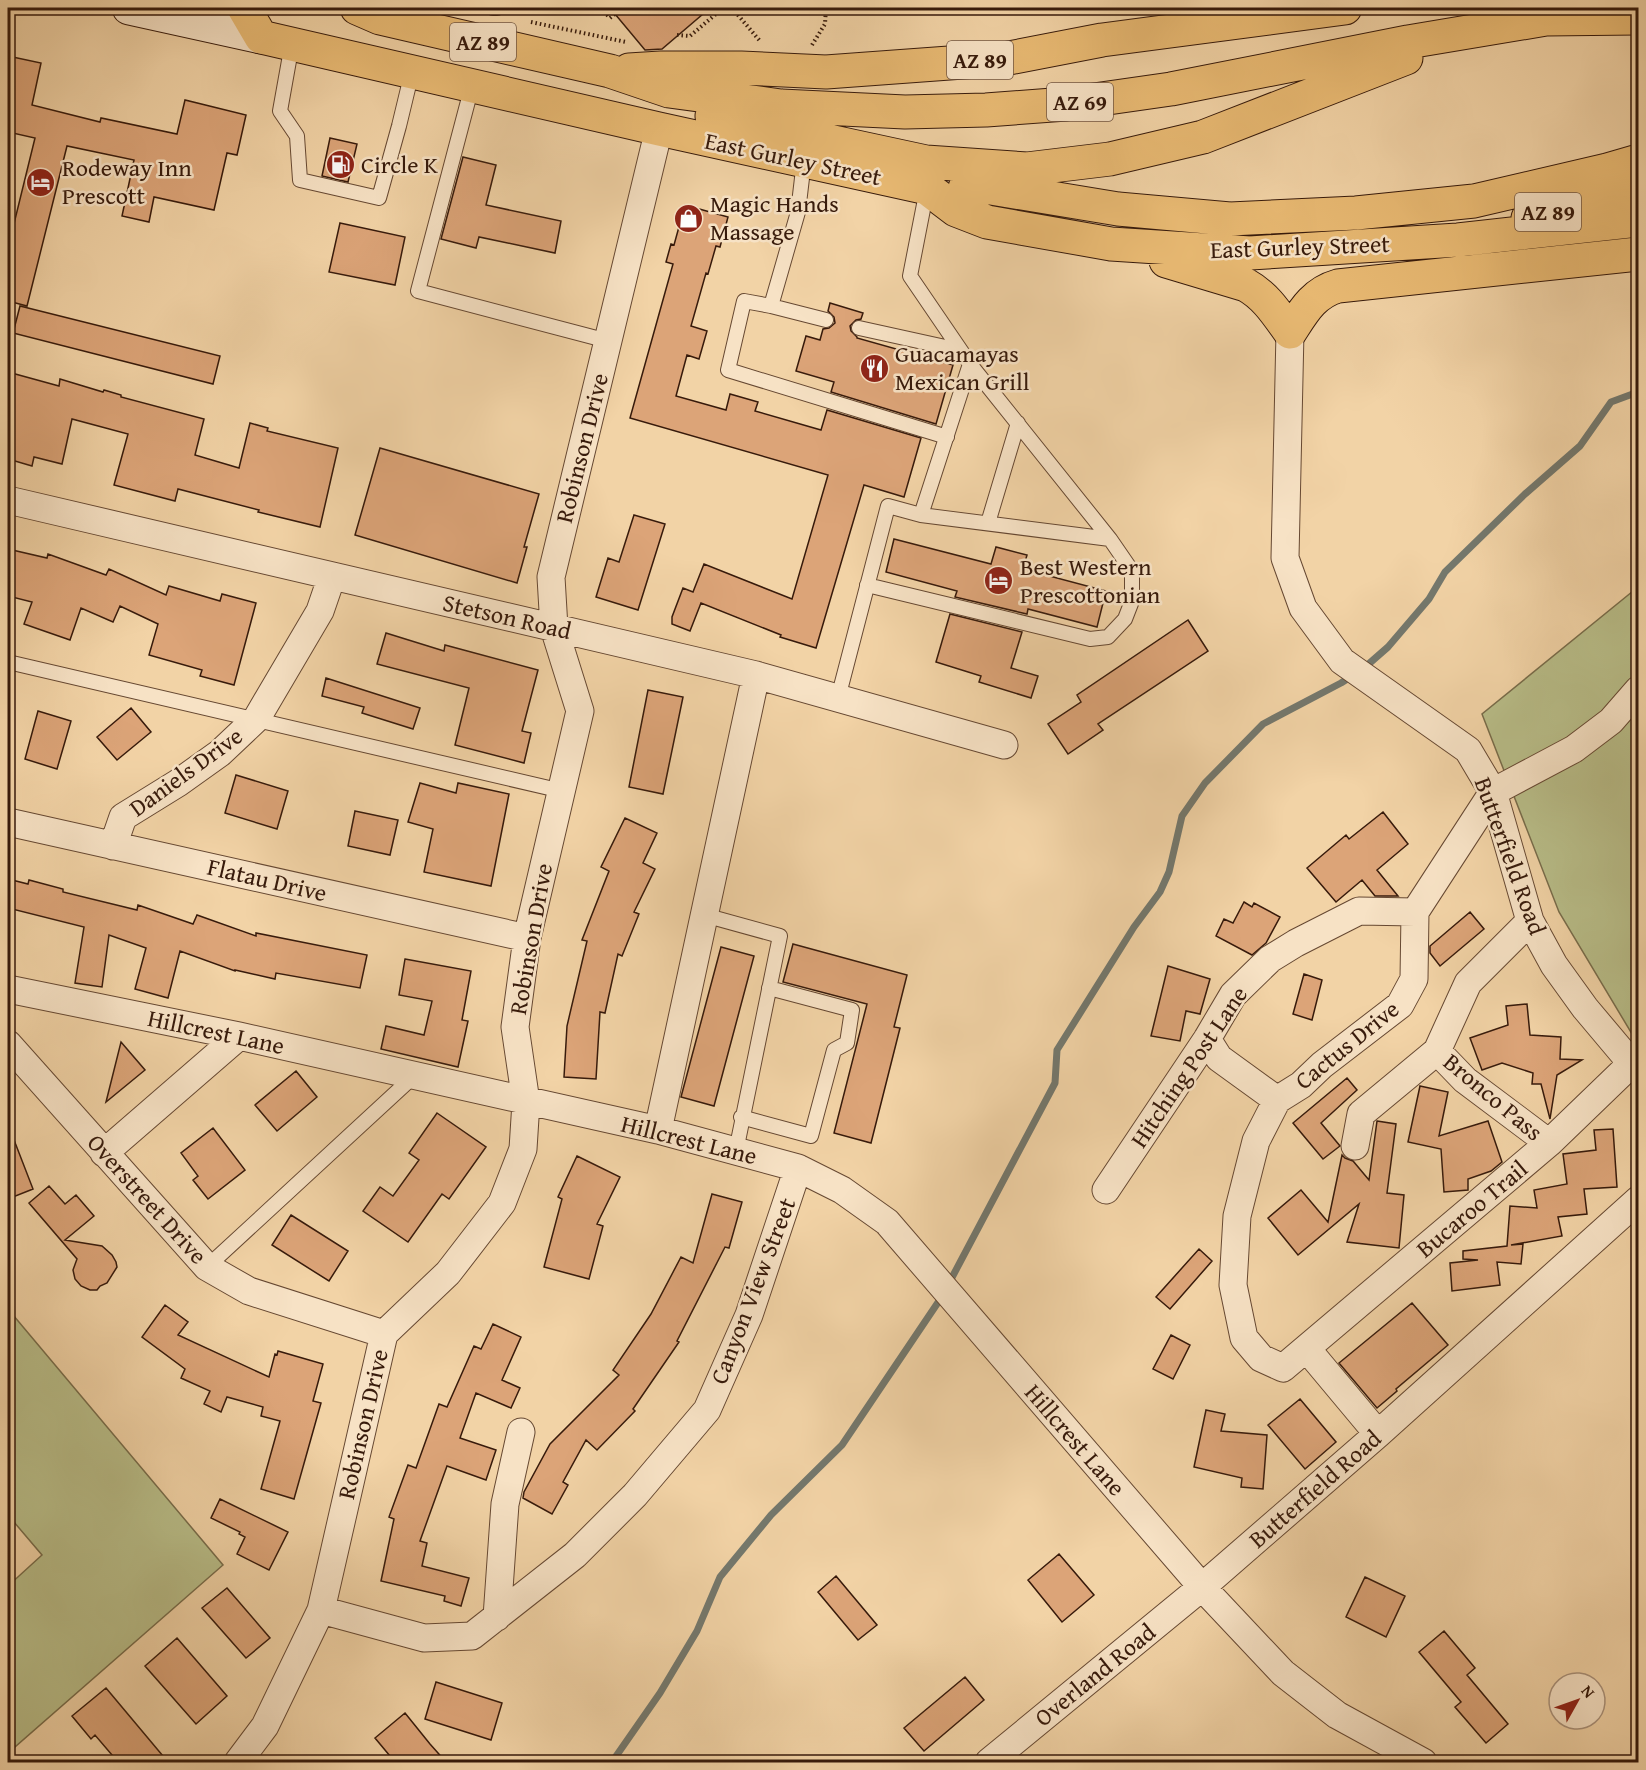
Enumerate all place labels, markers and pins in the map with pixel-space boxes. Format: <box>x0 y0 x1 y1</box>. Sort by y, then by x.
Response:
place label: Circle K <box>361 147 439 182</box>
fuel station icon: Circle K <box>324 149 356 181</box>
place label: Rodeway Inn Prescott <box>62 150 192 213</box>
hotel icon: Rodeway Inn Prescott <box>25 166 57 198</box>
place label: Magic Hands Massage <box>710 186 839 249</box>
shop icon: Magic Hands Massage <box>673 202 705 234</box>
place label: Guacamayas Mexican Grill <box>895 336 1030 399</box>
restaurant icon: Guacamayas Mexican Grill <box>858 352 890 384</box>
place label: Best Western Prescottonian <box>1020 549 1161 612</box>
hotel icon: Best Western Prescottonian <box>983 565 1015 597</box>

